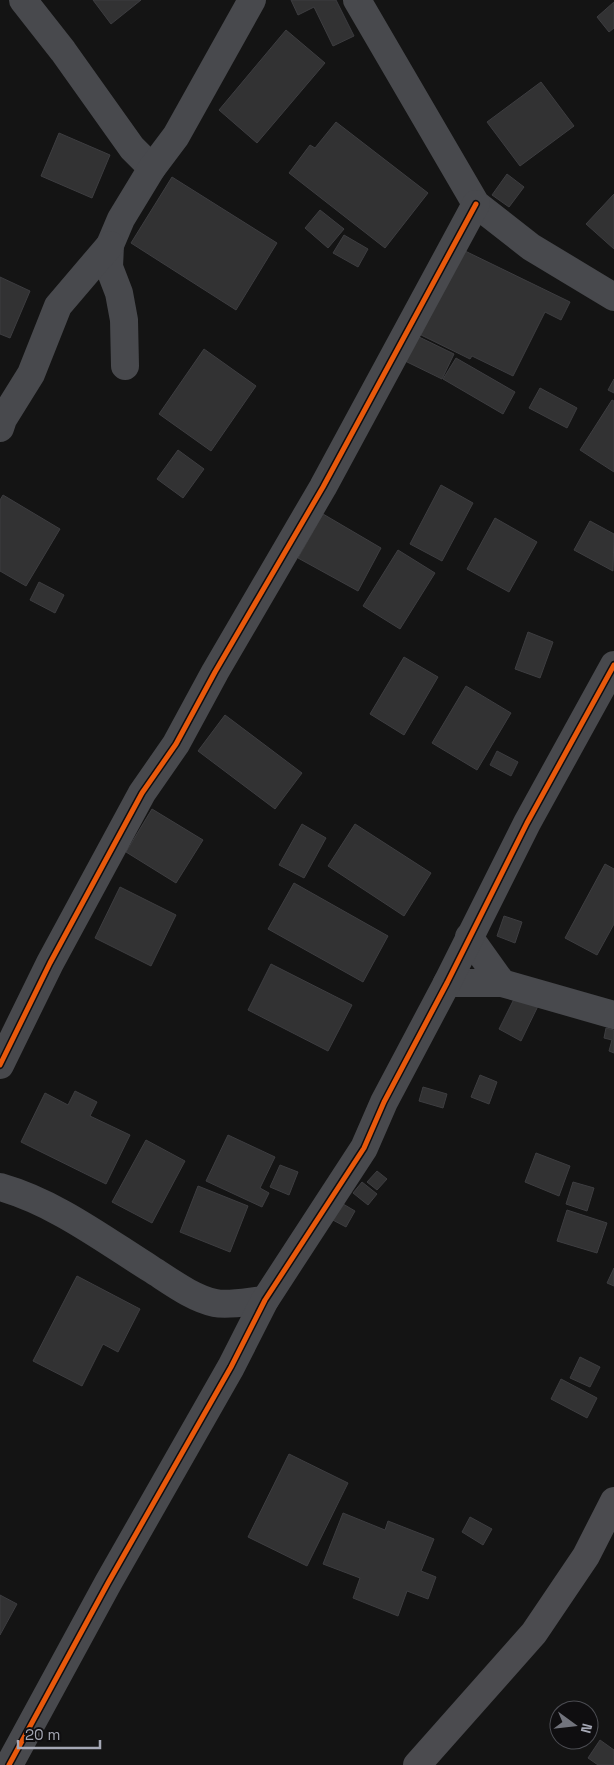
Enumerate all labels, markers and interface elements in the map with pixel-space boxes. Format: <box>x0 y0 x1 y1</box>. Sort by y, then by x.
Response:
north arrow <box>549 1700 599 1750</box>
scale bar <box>18 1718 100 1750</box>
text: N <box>577 1721 596 1735</box>
text: 20 m <box>25 1725 60 1744</box>

